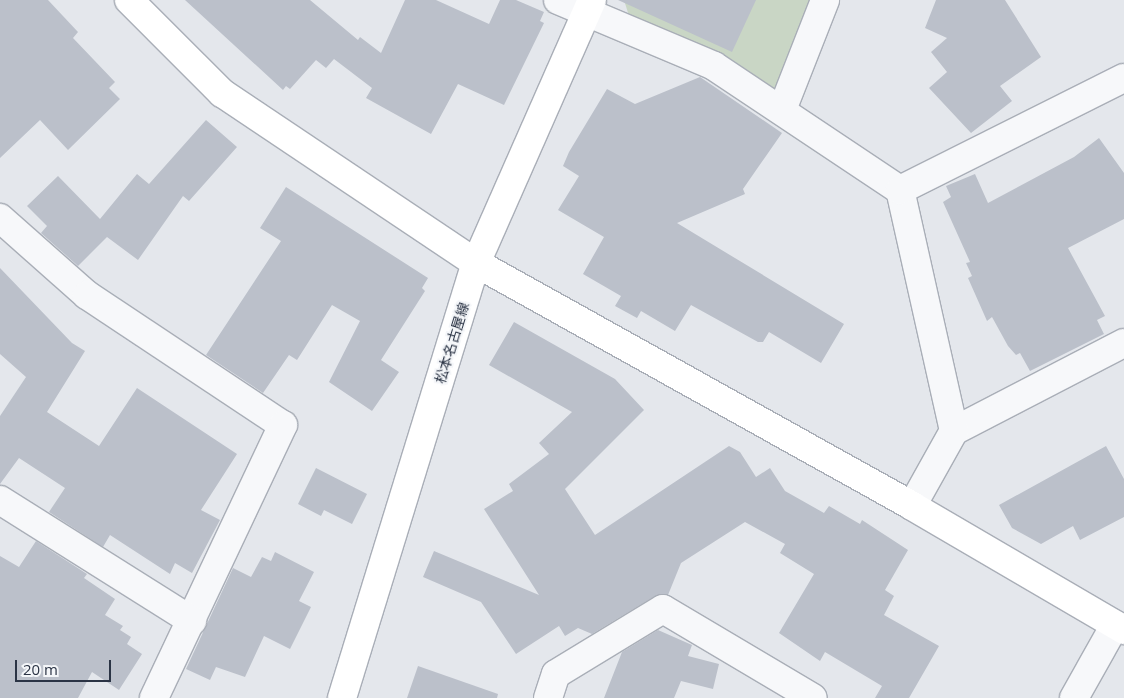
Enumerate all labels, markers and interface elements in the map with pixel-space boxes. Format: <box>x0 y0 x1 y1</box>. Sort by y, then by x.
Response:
street label: 松本名古屋線 <box>432 300 472 386</box>
scale bar <box>18 650 114 682</box>
text: 20 m <box>23 659 58 679</box>

